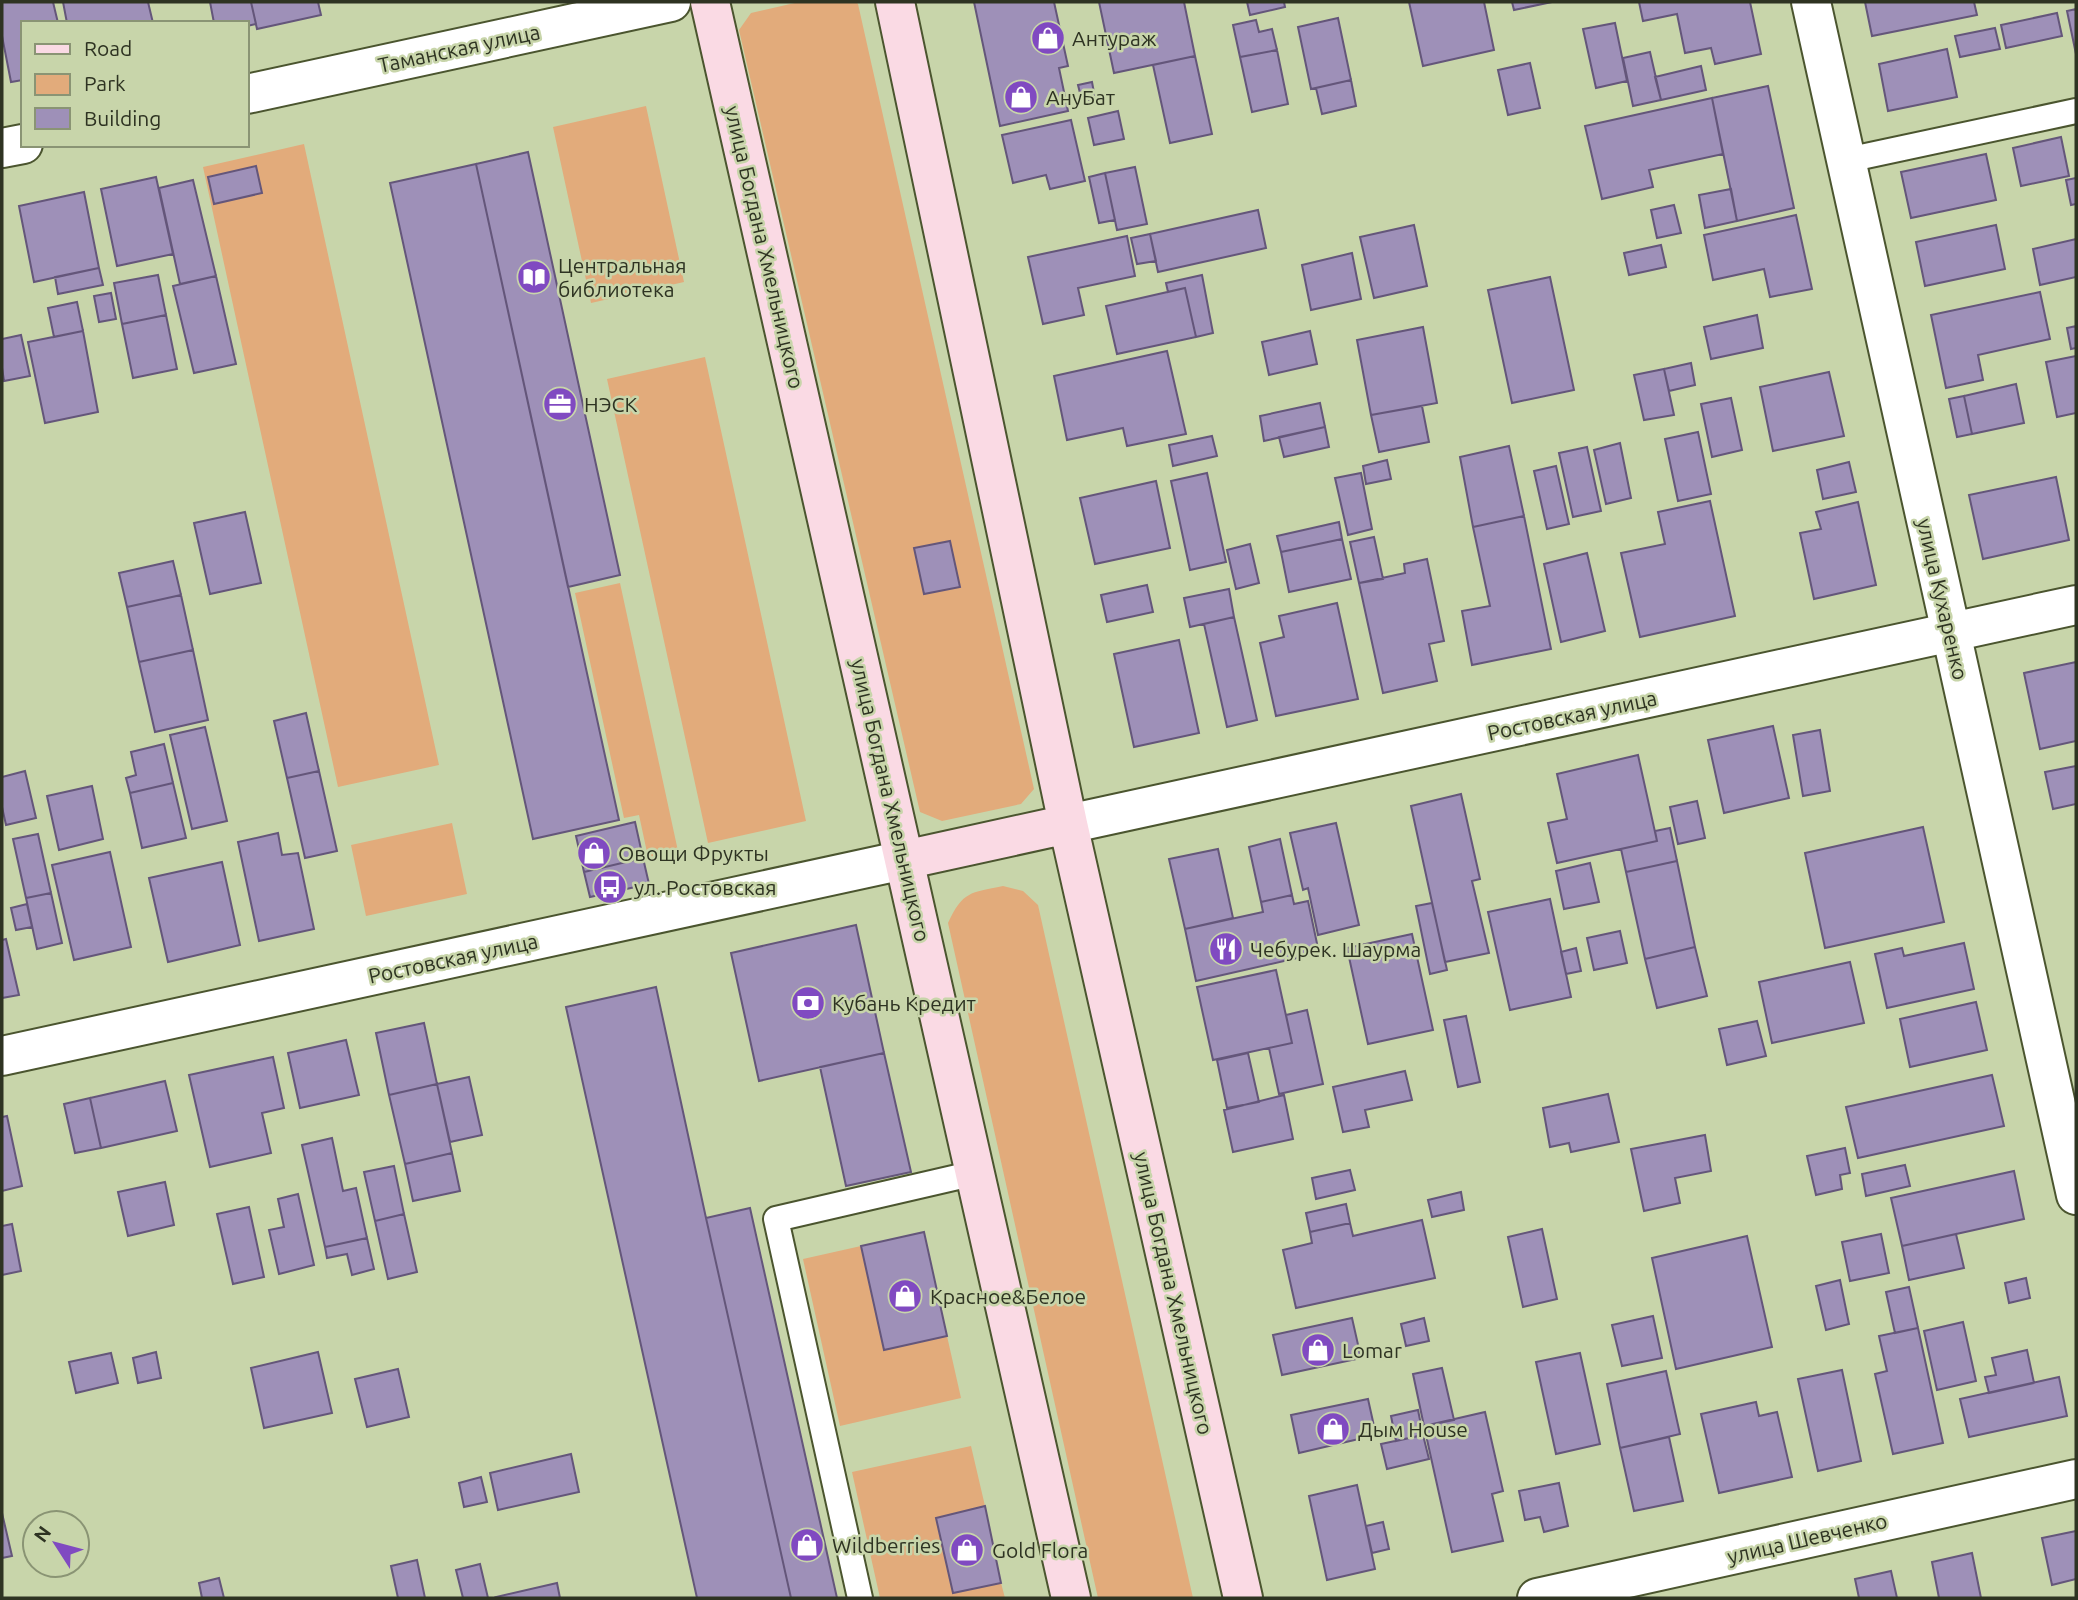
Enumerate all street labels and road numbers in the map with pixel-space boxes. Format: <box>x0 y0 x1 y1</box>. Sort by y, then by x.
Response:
street label: Таманская улица <box>376 19 542 77</box>
street label: улица Богдана Хмельницкого <box>721 103 809 391</box>
street label: улица Кухаренко <box>1913 516 1973 682</box>
street label: улица Богдана Хмельницкого <box>847 656 935 944</box>
street label: Ростовская улица <box>1485 685 1659 745</box>
street label: Ростовская улица <box>366 928 540 988</box>
street label: улица Богдана Хмельницкого <box>1130 1149 1218 1437</box>
street label: улица Шевченко <box>1725 1508 1889 1568</box>

